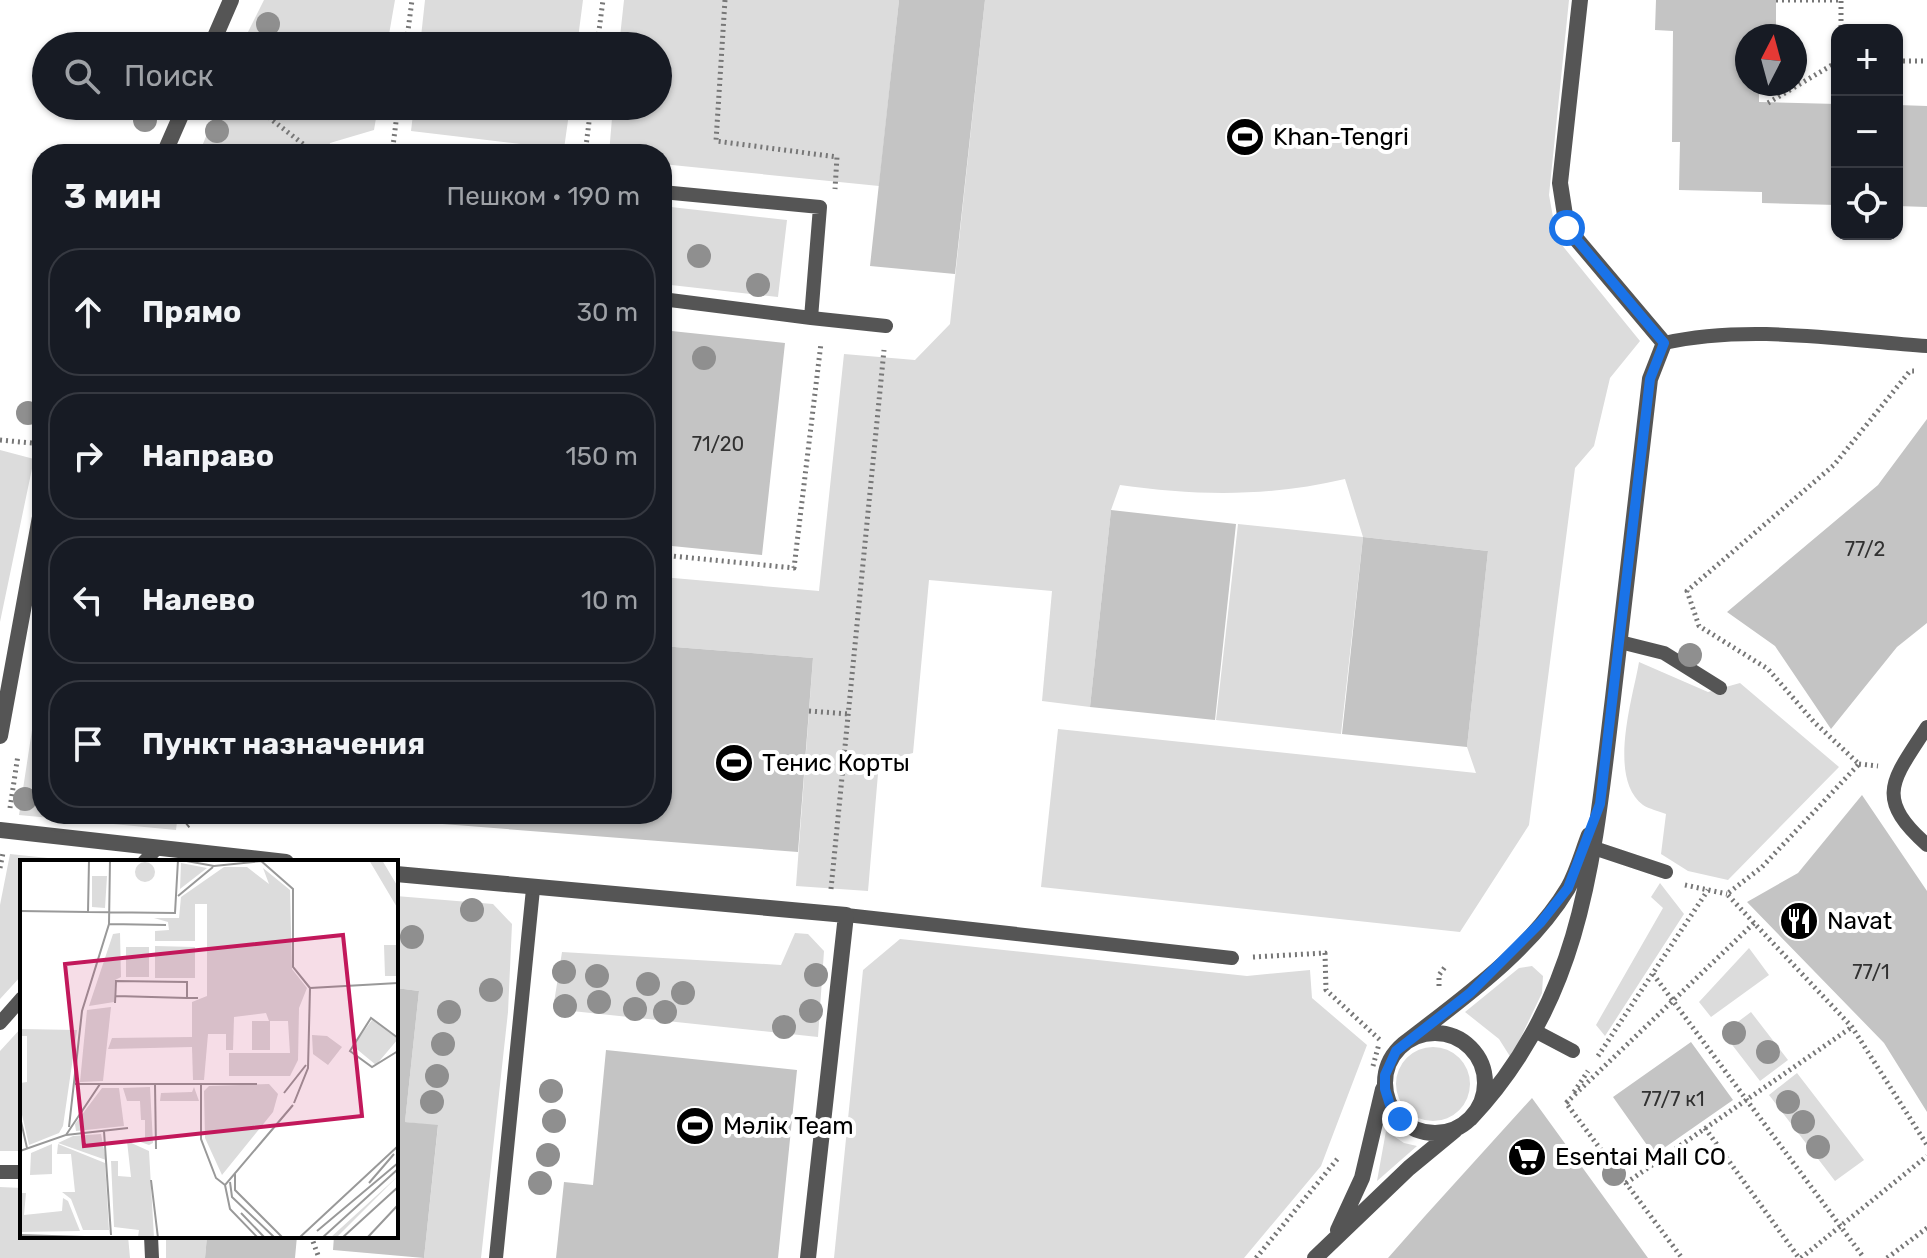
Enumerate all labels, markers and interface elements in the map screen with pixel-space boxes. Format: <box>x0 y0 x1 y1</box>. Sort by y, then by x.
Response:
north arrow <box>1735 24 1807 96</box>
map controls <box>1831 24 1903 240</box>
button: + <box>1831 24 1903 96</box>
search box <box>32 32 672 120</box>
icon: search <box>60 54 104 98</box>
text: Поиск <box>124 58 214 94</box>
button: − <box>1831 96 1903 168</box>
sports icon: Khan-Tengri <box>1224 116 1266 158</box>
place label: Khan-Tengri <box>1273 123 1409 151</box>
button: locate <box>1831 168 1903 240</box>
text: 3 мин <box>64 176 162 217</box>
text: Пешком · 190 m <box>447 181 640 212</box>
route start <box>1549 210 1585 246</box>
icon: ahead <box>66 290 110 334</box>
text: Прямо <box>142 294 241 330</box>
text: 30 m <box>576 297 638 328</box>
house number: 71/20 <box>692 432 744 456</box>
icon: right <box>66 434 110 478</box>
text: Направо <box>142 438 274 474</box>
text: 150 m <box>565 441 638 472</box>
house number: 77/2 <box>1845 537 1885 561</box>
icon: left <box>66 578 110 622</box>
text: Налево <box>142 582 255 618</box>
text: 10 m <box>581 585 638 616</box>
icon: arrive <box>66 722 110 766</box>
text: Пункт назначения <box>142 726 425 762</box>
sports icon: Тенис Корты <box>713 742 755 784</box>
place label: Тенис Корты <box>762 749 910 777</box>
inset map <box>20 860 398 1238</box>
restaurant icon: Navat <box>1778 900 1820 942</box>
place label: Navat <box>1827 907 1892 935</box>
house number: 77/1 <box>1852 960 1890 984</box>
house number: 77/7 к1 <box>1641 1087 1705 1111</box>
route end <box>1382 1101 1418 1137</box>
sports icon: Мәлік Team <box>674 1105 716 1147</box>
place label: Мәлік Team <box>723 1112 854 1140</box>
supermarket icon: Esentai Mall СО <box>1506 1136 1548 1178</box>
place label: Esentai Mall СО <box>1555 1143 1726 1171</box>

